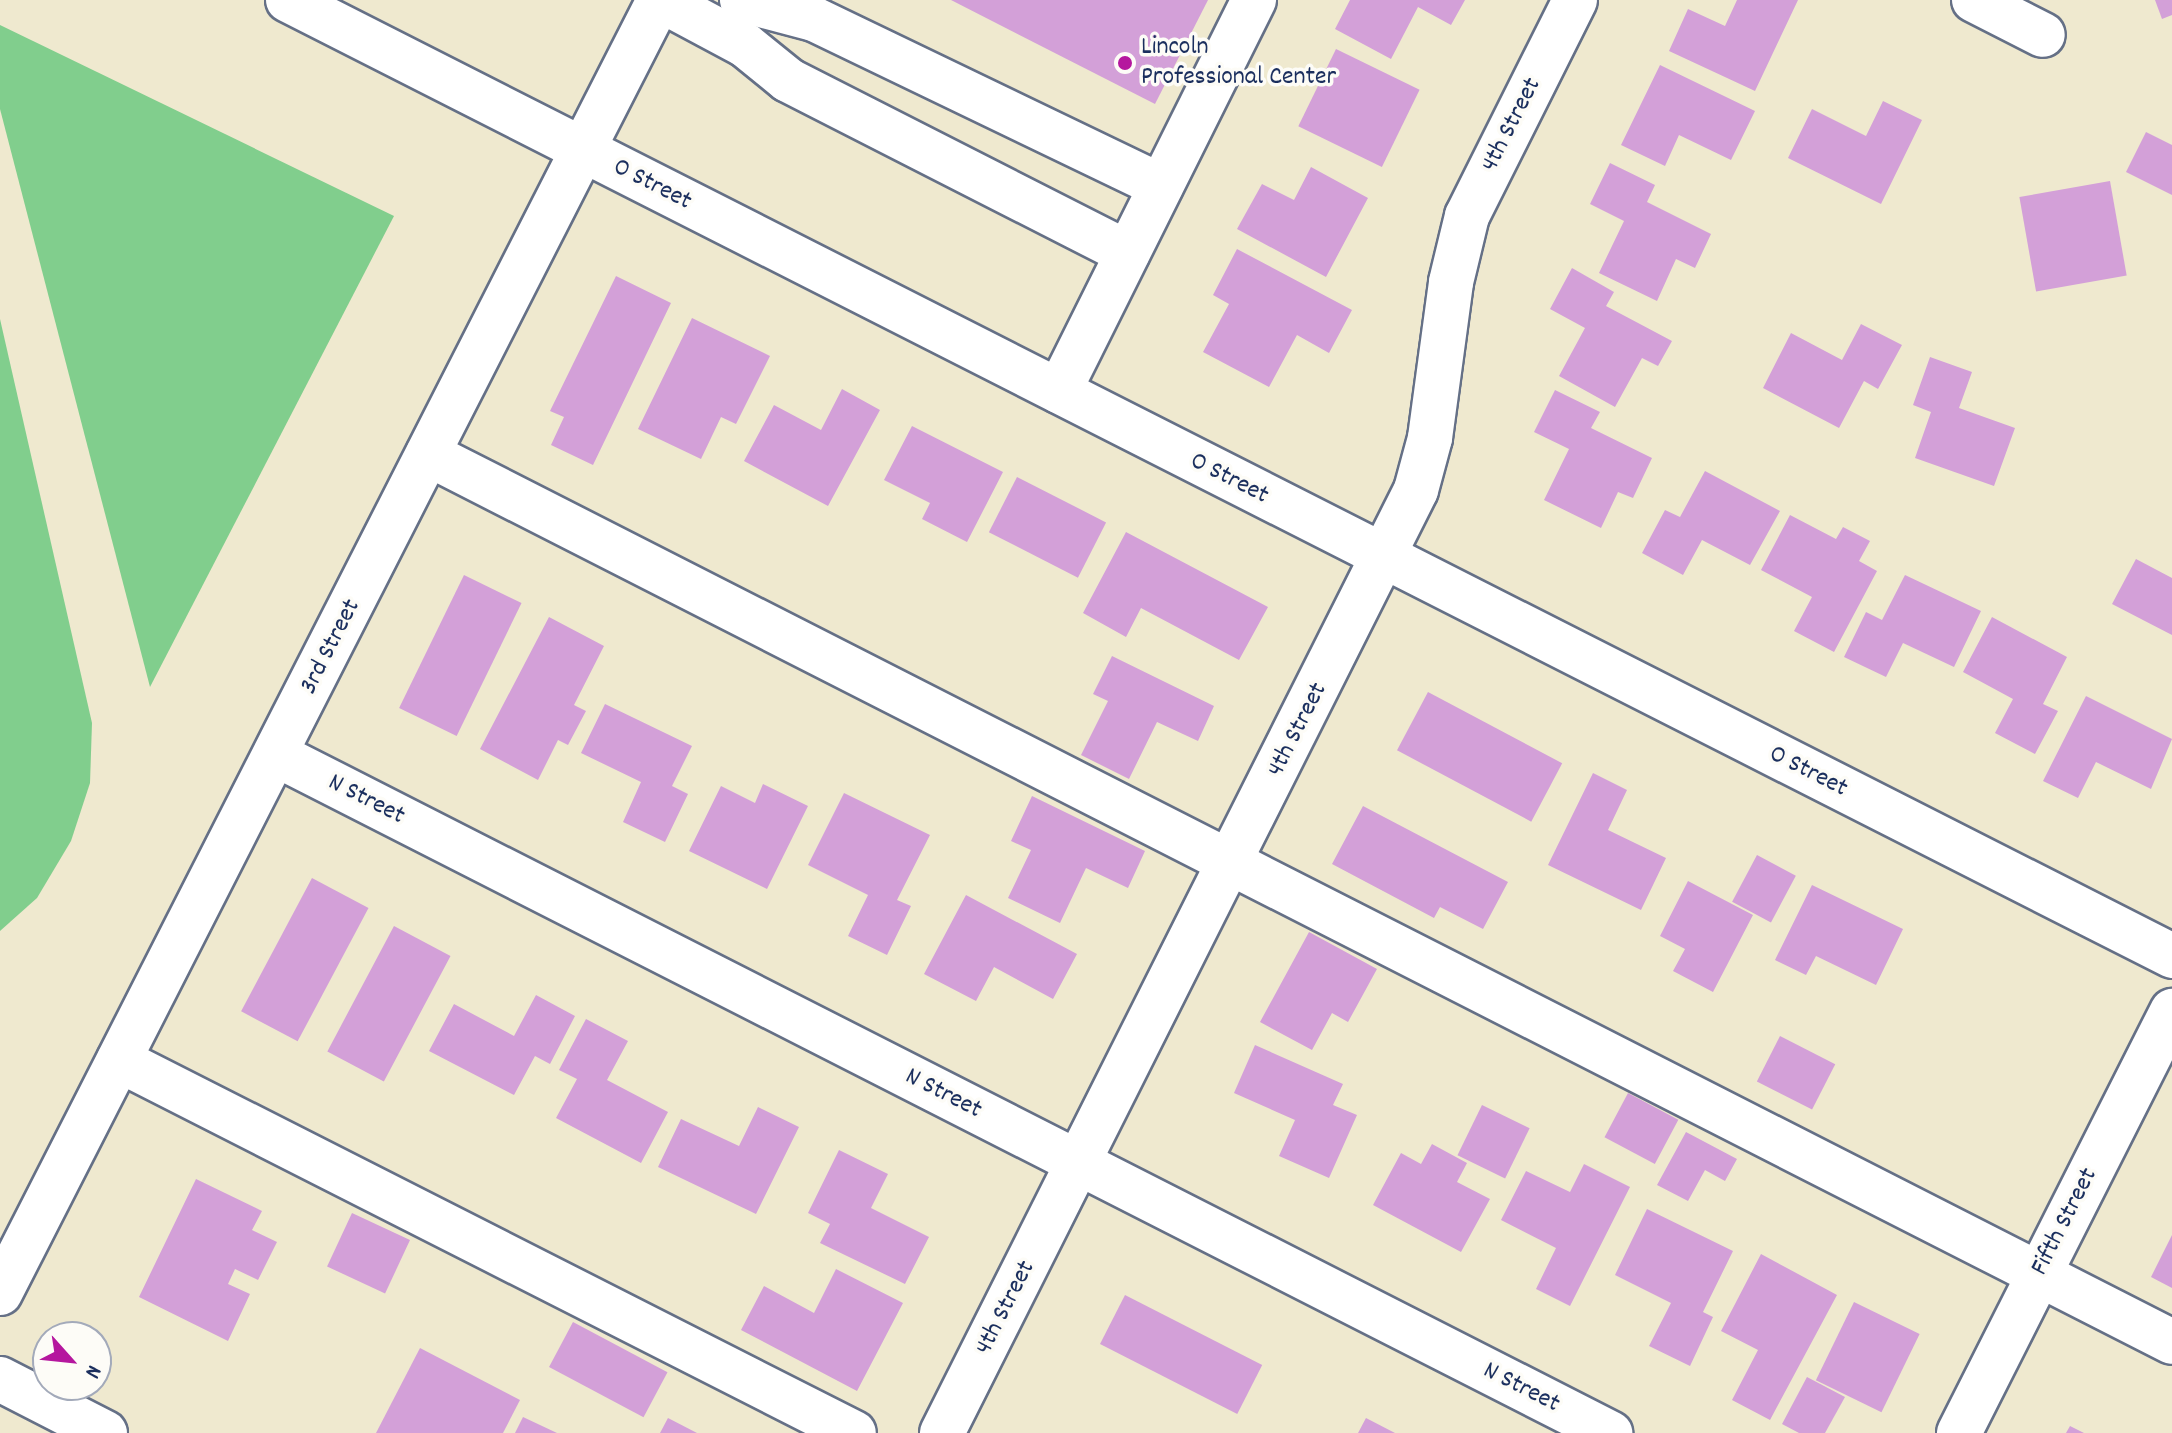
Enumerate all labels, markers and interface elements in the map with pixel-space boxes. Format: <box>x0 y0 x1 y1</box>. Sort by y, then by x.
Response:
place label: Lincoln Professional Center <box>1141 32 1336 94</box>
marker: Lincoln Professional Center <box>1116 54 1134 72</box>
street label: 4th Street <box>1475 73 1549 177</box>
street label: O Street <box>607 152 697 218</box>
street label: O Street <box>1184 446 1274 512</box>
street label: 3rd Street <box>294 594 368 700</box>
street label: 4th Street <box>1261 678 1335 782</box>
street label: O Street <box>1763 739 1853 805</box>
street label: N Street <box>322 767 410 833</box>
street label: N Street <box>899 1061 987 1127</box>
street label: Fifth Street <box>2025 1163 2105 1281</box>
street label: 4th Street <box>969 1256 1043 1360</box>
north arrow <box>32 1321 112 1401</box>
street label: N Street <box>1477 1355 1565 1421</box>
text: N <box>76 1359 108 1383</box>

